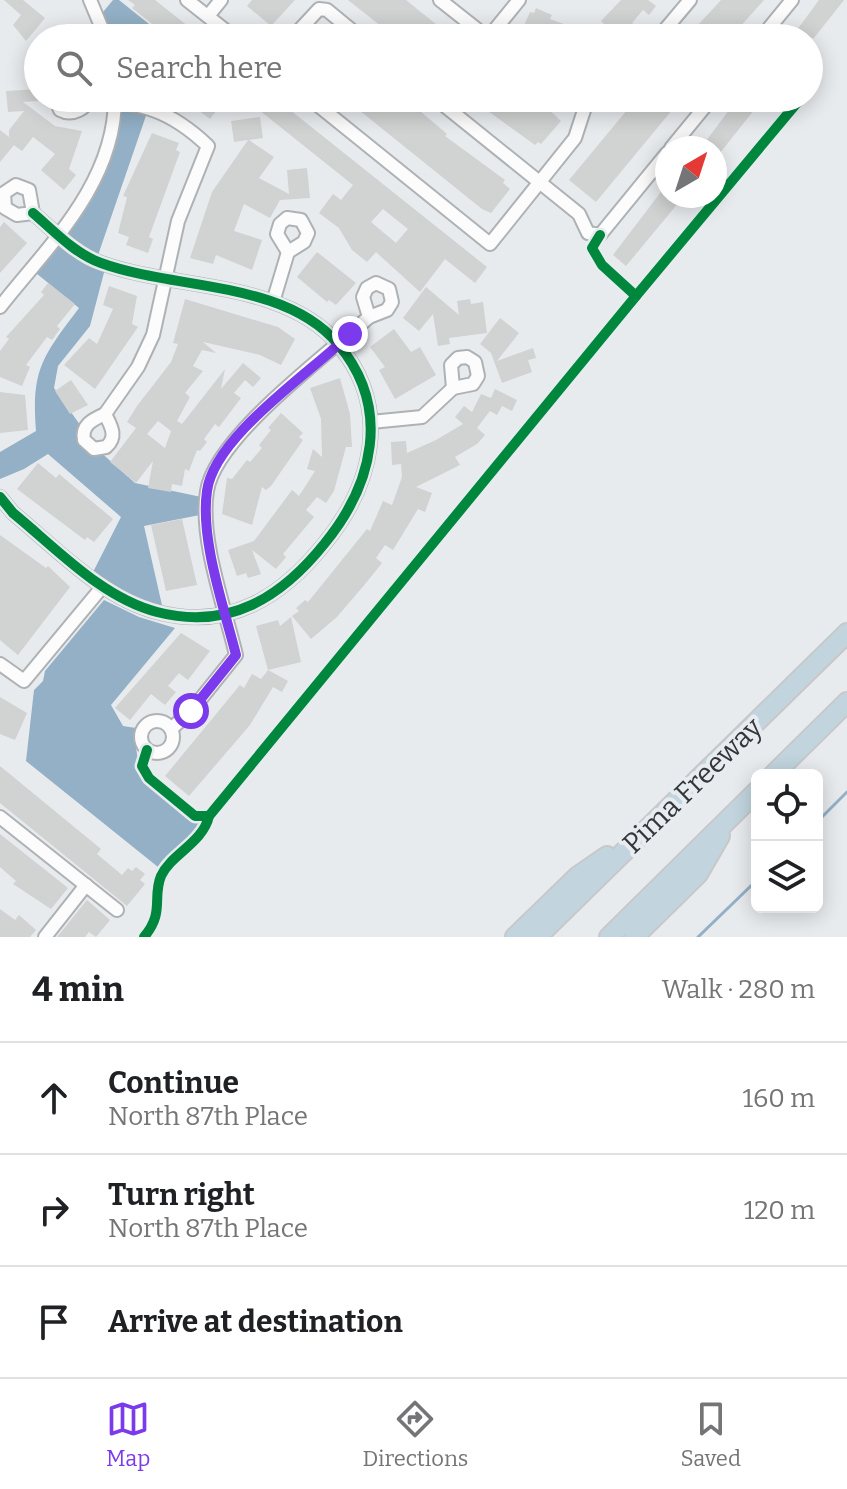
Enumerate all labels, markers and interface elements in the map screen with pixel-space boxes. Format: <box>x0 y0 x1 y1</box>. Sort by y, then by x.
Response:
search box <box>24 24 823 112</box>
icon: search <box>52 46 96 90</box>
text: Search here <box>116 50 283 86</box>
north arrow <box>655 136 727 208</box>
route end <box>332 316 368 352</box>
route start <box>173 693 209 729</box>
street label: Pima Freeway <box>616 711 769 860</box>
map controls <box>751 769 823 913</box>
button: locate <box>751 769 823 841</box>
button: layers <box>751 841 823 913</box>
text: 4 min <box>32 969 124 1010</box>
text: Walk · 280 m <box>662 974 815 1005</box>
text: Continue <box>108 1065 239 1101</box>
icon: ahead <box>32 1076 76 1120</box>
text: 160 m <box>743 1083 815 1114</box>
text: North 87th Place <box>108 1101 308 1132</box>
text: Turn right <box>108 1177 255 1213</box>
icon: right <box>32 1188 76 1232</box>
text: 120 m <box>744 1195 815 1226</box>
text: North 87th Place <box>108 1213 308 1244</box>
icon: arrive <box>32 1300 76 1344</box>
text: Arrive at destination <box>108 1304 403 1340</box>
tab: Map <box>106 1397 150 1472</box>
tab: Directions <box>363 1397 468 1472</box>
tab: Saved <box>681 1397 741 1472</box>

